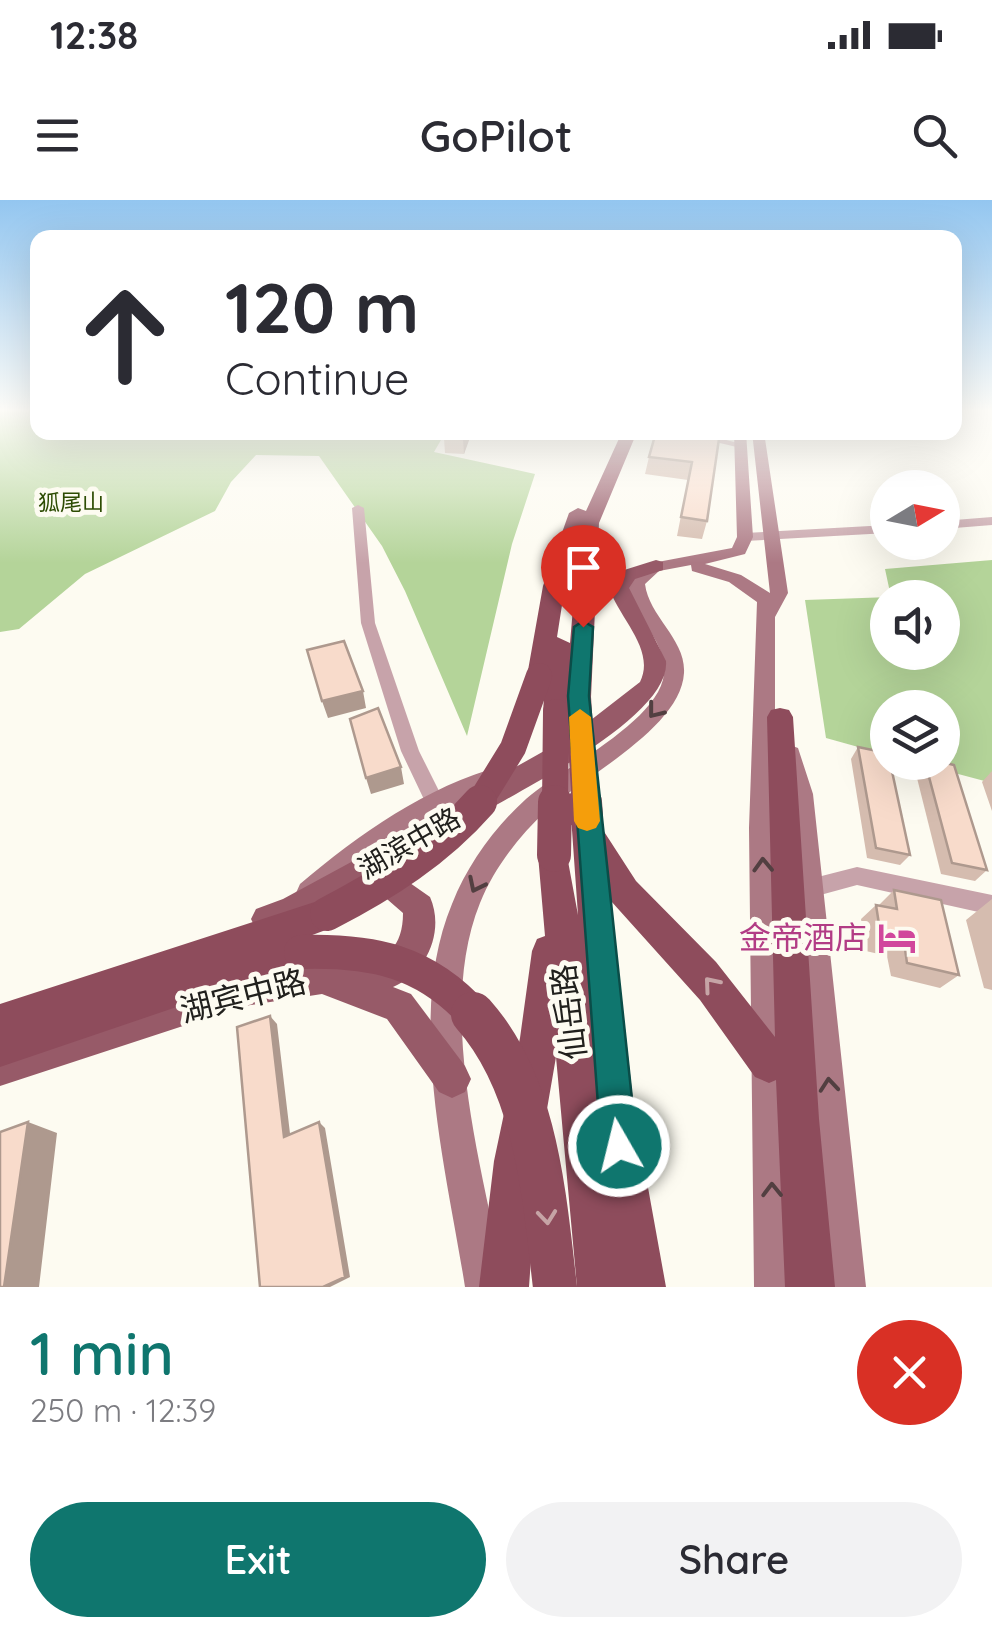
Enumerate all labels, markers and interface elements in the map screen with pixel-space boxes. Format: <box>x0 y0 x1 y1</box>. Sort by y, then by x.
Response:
text: 12:38 <box>50 11 138 59</box>
text: GoPilot <box>420 107 572 163</box>
icon: menu <box>30 108 85 163</box>
icon: search <box>907 108 962 163</box>
text: 120 m <box>225 263 419 351</box>
icon: ahead <box>60 270 190 400</box>
text: Continue <box>225 350 410 406</box>
north arrow <box>870 470 960 560</box>
map controls <box>870 470 960 780</box>
park label: 狐尾山 <box>38 488 104 516</box>
pin <box>541 525 626 628</box>
icon: arrive <box>556 540 611 595</box>
button: sound <box>870 580 960 670</box>
button: layers <box>870 690 960 780</box>
one-way arrow <box>649 699 666 717</box>
street label: 湖滨中路 <box>351 799 466 886</box>
one-way arrow <box>752 856 773 872</box>
one-way arrow <box>469 875 489 893</box>
place label: 金帝酒店 <box>739 917 867 957</box>
hotel icon: 金帝酒店 <box>876 917 918 959</box>
street label: 湖宾中路 <box>176 960 310 1030</box>
street label: 仙岳路 <box>542 962 594 1062</box>
one-way arrow <box>704 978 722 996</box>
one-way arrow <box>818 1077 840 1093</box>
position arrow <box>567 1094 671 1198</box>
one-way arrow <box>761 1181 782 1197</box>
one-way arrow <box>536 1209 558 1225</box>
text: 1 min <box>30 1315 174 1390</box>
button: close <box>857 1320 962 1425</box>
text: 250 m · 12:39 <box>30 1390 216 1430</box>
button: Exit <box>30 1502 486 1617</box>
button: Share <box>506 1502 962 1617</box>

